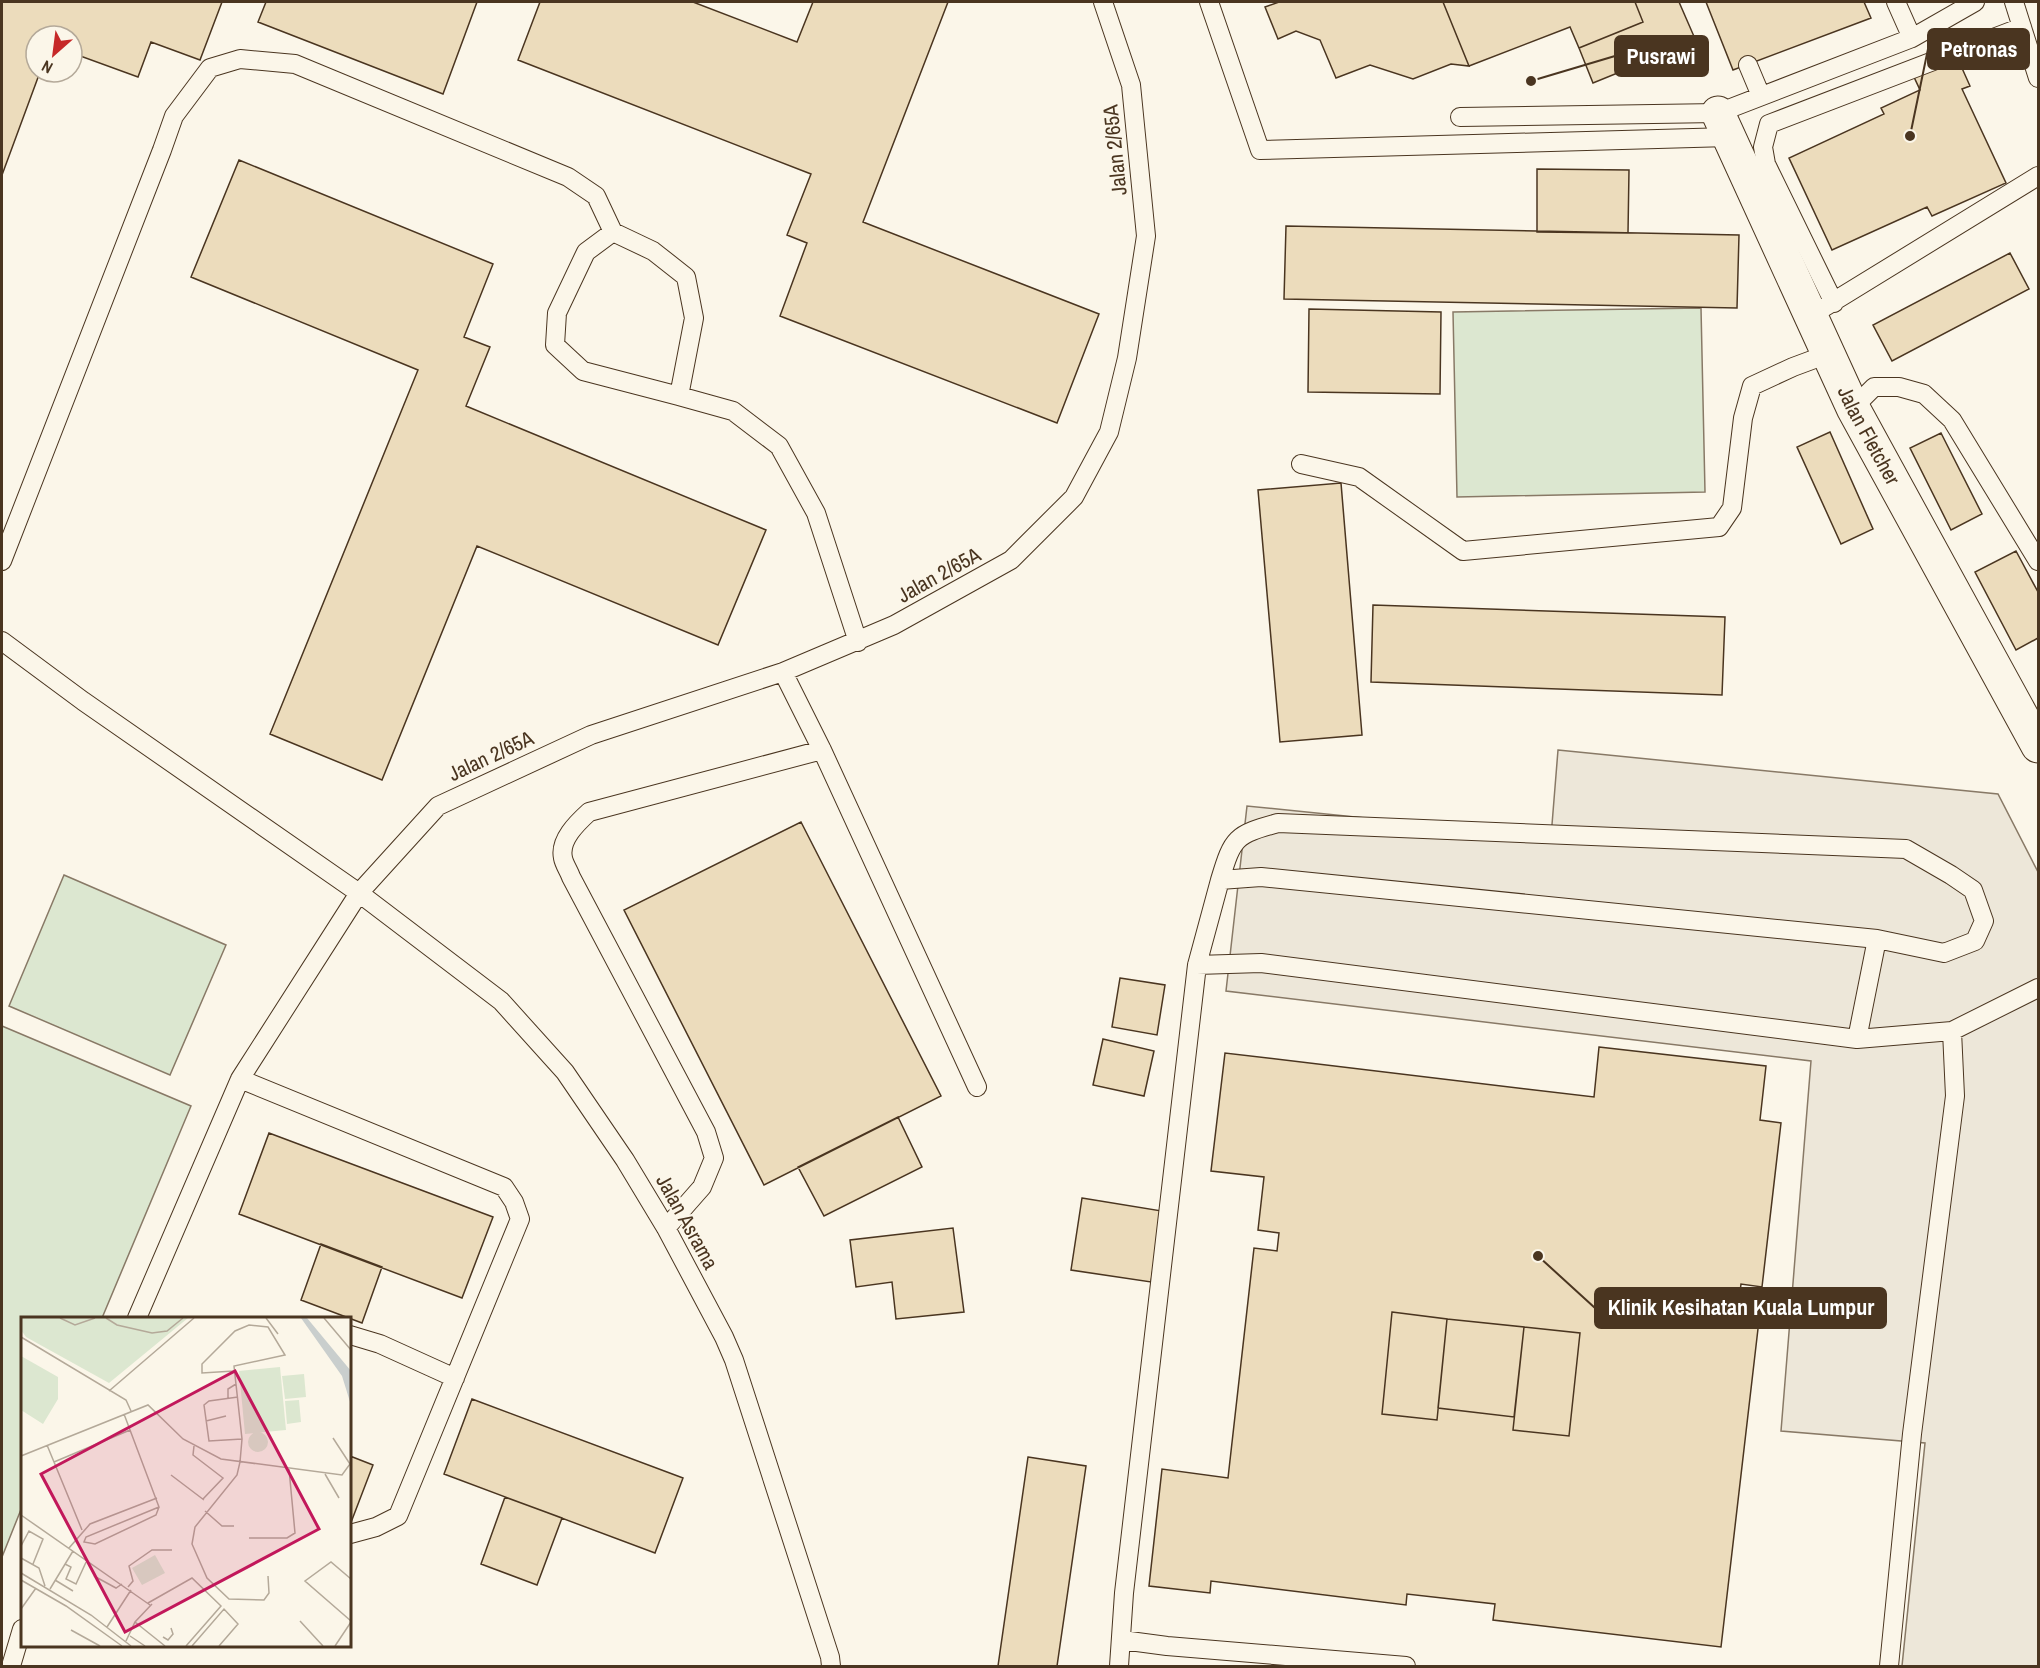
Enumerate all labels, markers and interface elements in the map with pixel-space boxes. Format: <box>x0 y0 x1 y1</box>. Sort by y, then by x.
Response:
north arrow <box>24 24 84 84</box>
callout: Petronas <box>1928 29 2029 69</box>
text: Petronas <box>1940 34 2018 64</box>
callout: Pusrawi <box>1615 36 1708 76</box>
text: Pusrawi <box>1626 41 1696 71</box>
text: N <box>38 55 56 79</box>
street label: Jalan 2/65A <box>1095 103 1134 197</box>
street label: Jalan Fletcher <box>1831 381 1907 490</box>
street label: Jalan 2/65A <box>892 540 986 609</box>
street label: Jalan 2/65A <box>443 723 539 788</box>
street label: Jalan Asrama <box>649 1169 726 1275</box>
callout: Klinik Kesihatan Kuala Lumpur <box>1595 1288 1886 1328</box>
text: Klinik Kesihatan Kuala Lumpur <box>1608 1292 1874 1322</box>
inset map <box>21 1317 351 1647</box>

